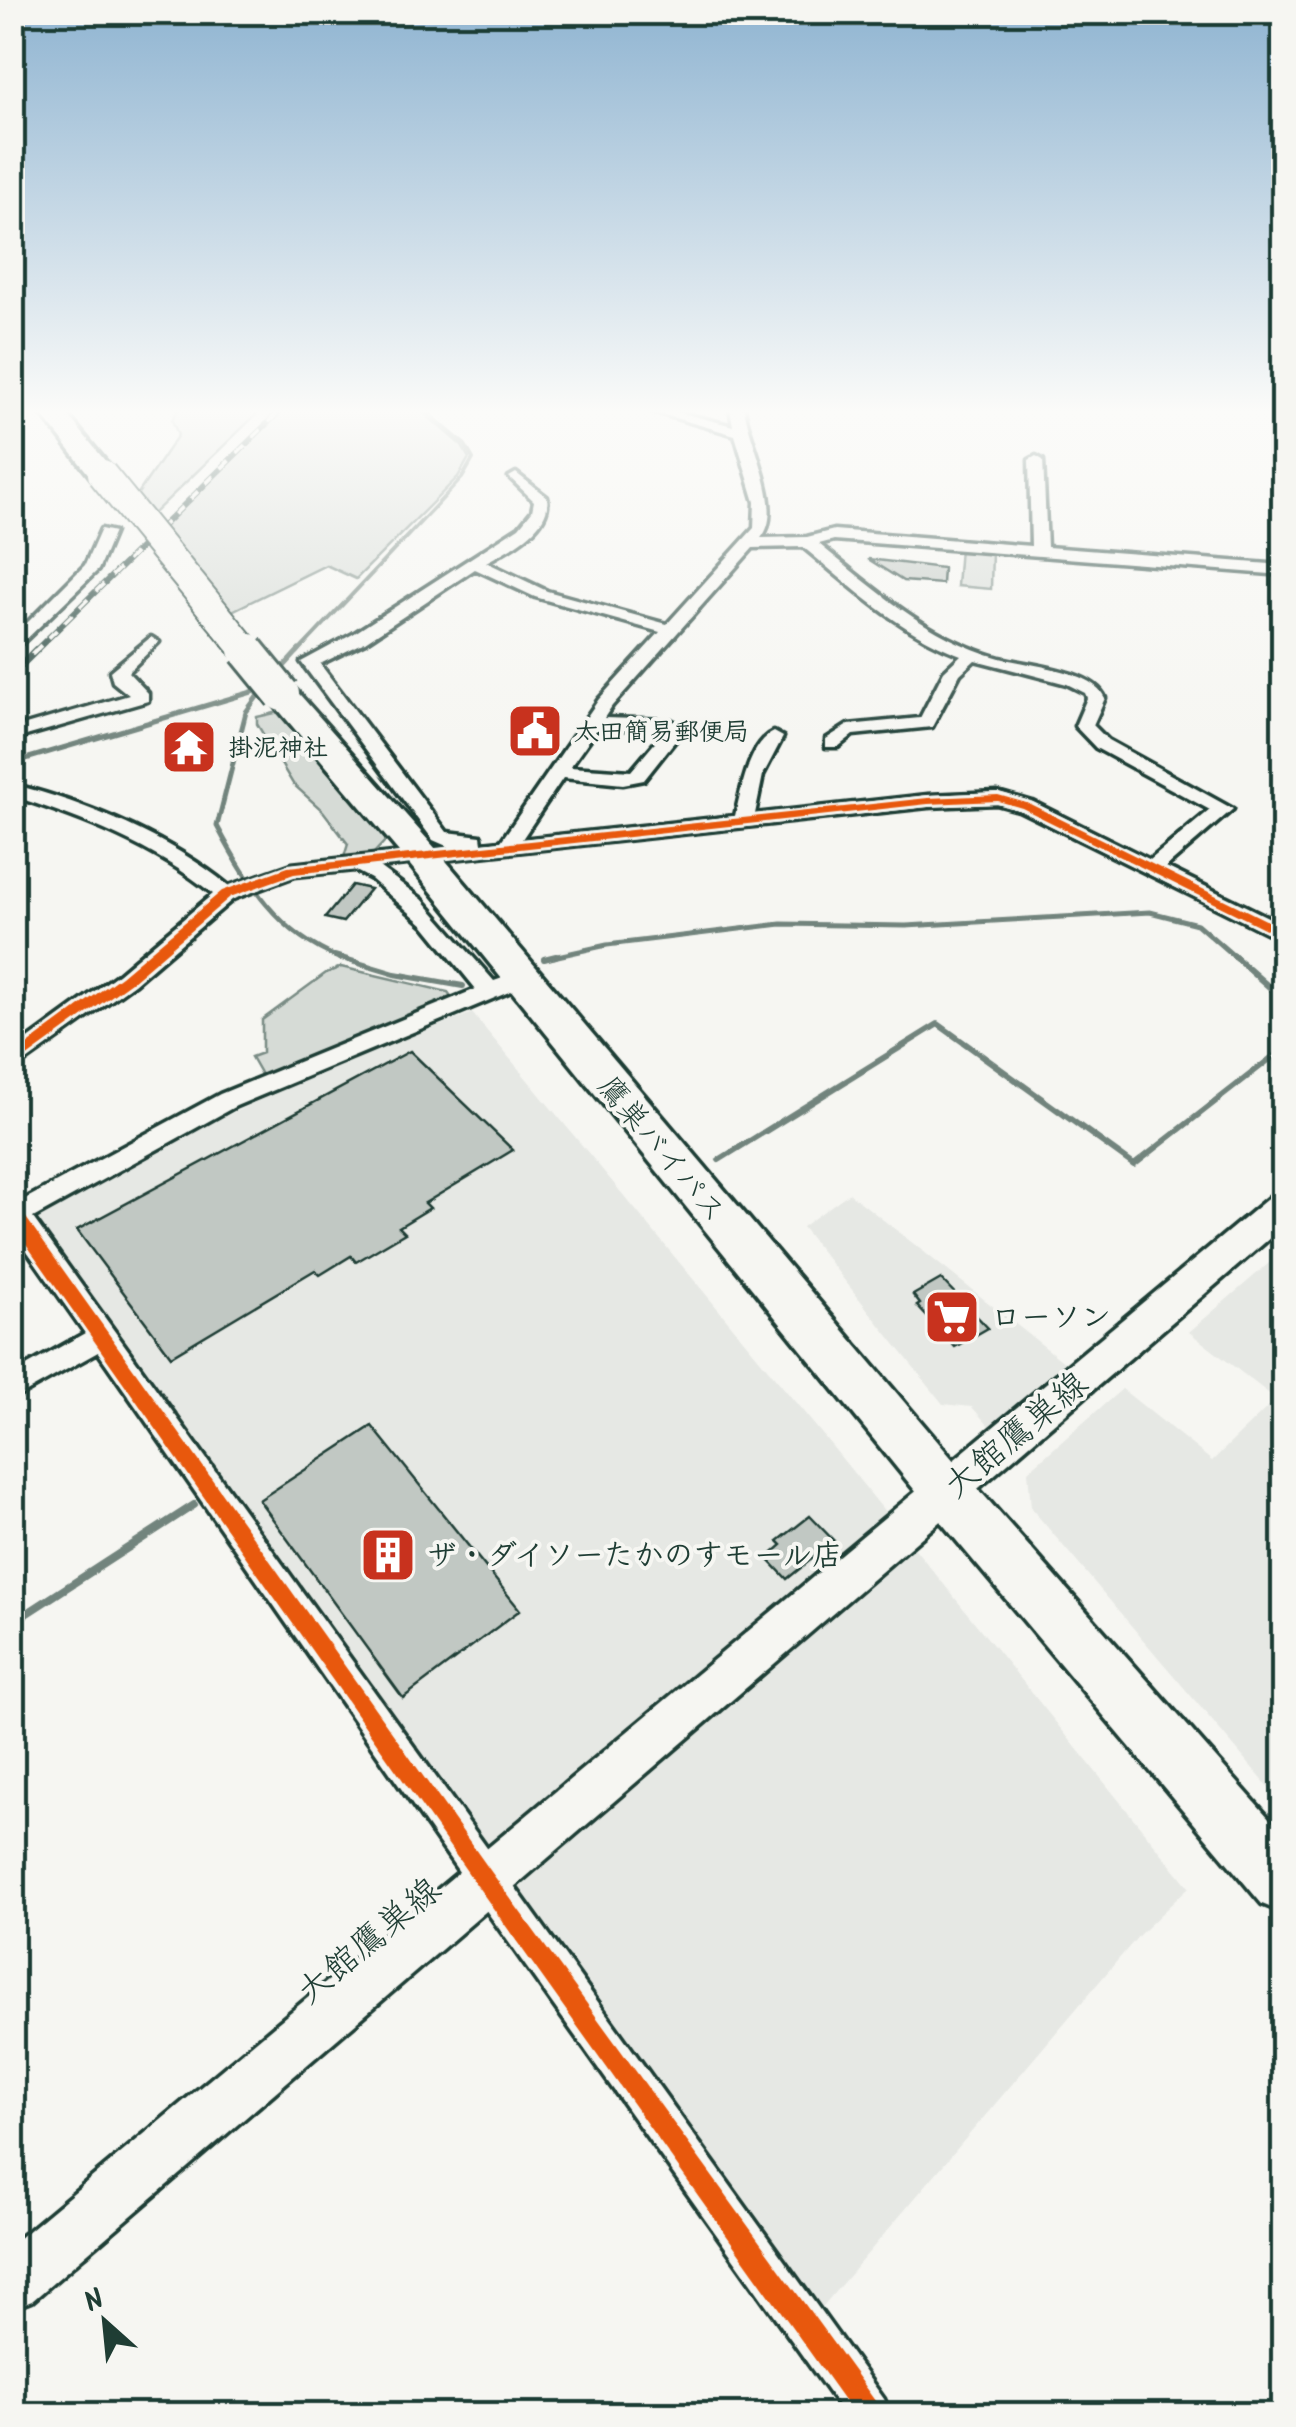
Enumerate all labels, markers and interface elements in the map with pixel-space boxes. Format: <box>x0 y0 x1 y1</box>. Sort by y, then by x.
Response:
public building icon: 太田簡易郵便局 <box>505 701 565 761</box>
place label: 太田簡易郵便局 <box>574 713 749 753</box>
temple icon: 掛泥神社 <box>159 717 219 777</box>
place label: 掛泥神社 <box>228 729 328 769</box>
street label: 鷹巣バイパス <box>584 1066 737 1234</box>
supermarket icon: ローソン <box>922 1287 982 1347</box>
place label: ローソン <box>991 1295 1111 1343</box>
street label: 大館鷹巣線 <box>932 1359 1102 1514</box>
building icon: ザ・ダイソーたかのすモール店 <box>358 1525 418 1585</box>
place label: ザ・ダイソーたかのすモール店 <box>427 1533 842 1581</box>
street label: 大館鷹巣線 <box>285 1865 455 2020</box>
north arrow <box>55 2272 155 2372</box>
text: N <box>77 2278 113 2326</box>

